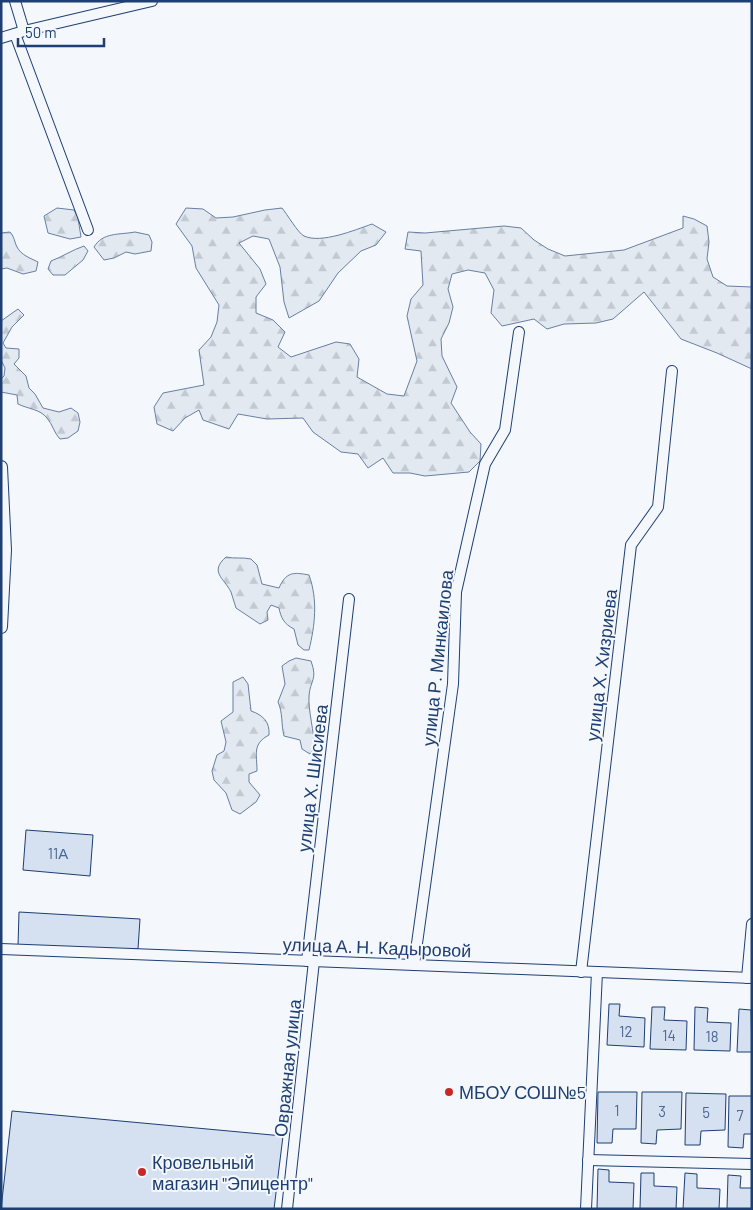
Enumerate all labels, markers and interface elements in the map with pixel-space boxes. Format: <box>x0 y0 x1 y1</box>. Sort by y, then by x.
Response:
scale bar <box>18 15 104 47</box>
text: 50 m <box>25 23 57 41</box>
street label: улица Р. Минкаилова <box>417 568 457 747</box>
street label: улица Х. Хизриева <box>581 587 621 742</box>
street label: улица Х. Шисиева <box>292 702 332 853</box>
house number: 11А <box>48 844 68 862</box>
street label: улица А. Н. Кадыровой <box>282 933 472 961</box>
street label: Овражная улица <box>269 997 305 1138</box>
house number: 12 <box>619 1022 633 1040</box>
house number: 14 <box>662 1026 676 1044</box>
house number: 18 <box>705 1027 719 1045</box>
place label: МБОУ СОШ№5 <box>459 1081 586 1103</box>
marker: МБОУ СОШ№5 <box>443 1086 455 1098</box>
house number: 1 <box>614 1101 620 1119</box>
house number: 3 <box>658 1102 666 1120</box>
house number: 5 <box>702 1103 710 1121</box>
house number: 7 <box>736 1106 744 1124</box>
place label: Кровельный магазин "Эпицентр" <box>152 1151 313 1194</box>
marker: Кровельный магазин "Эпицентр" <box>136 1166 148 1178</box>

